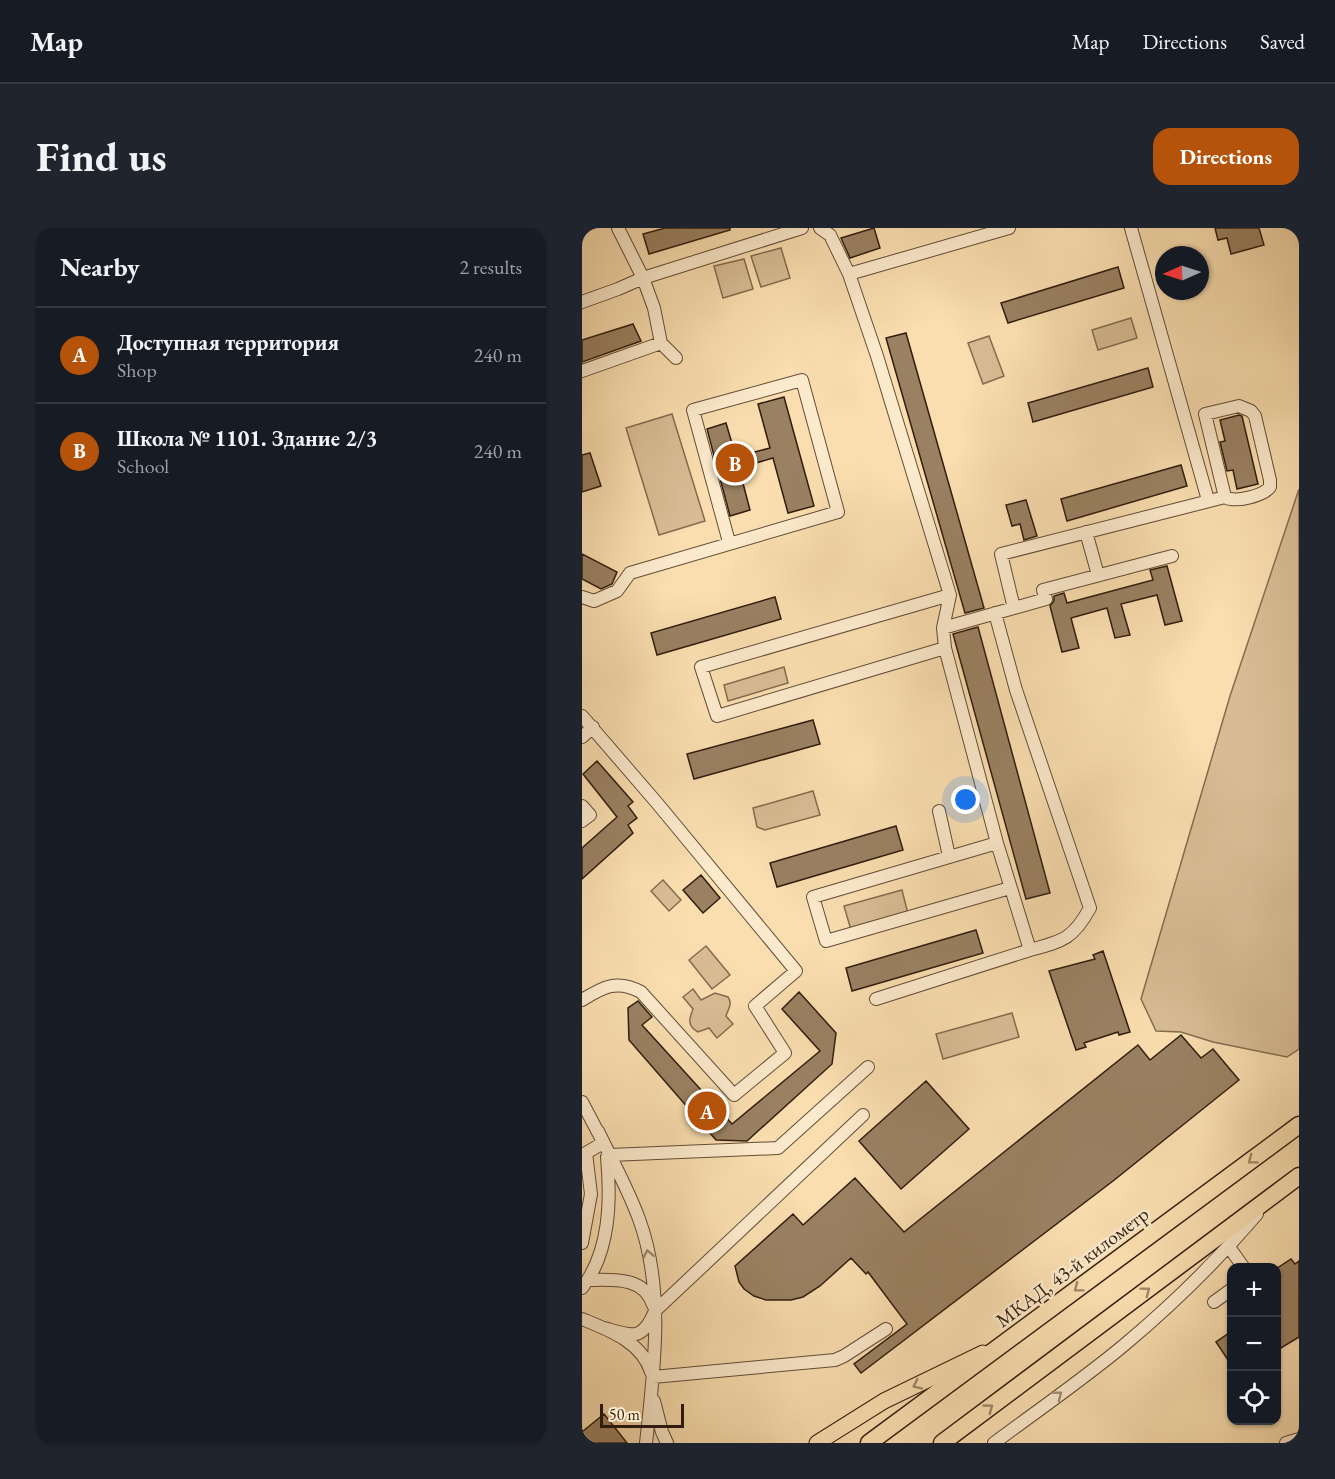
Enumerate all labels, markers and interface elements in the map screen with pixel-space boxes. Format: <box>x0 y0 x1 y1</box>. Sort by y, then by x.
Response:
text: Map <box>30 23 83 59</box>
text: Map <box>1072 28 1109 55</box>
text: Directions <box>1142 28 1227 55</box>
text: Saved <box>1260 28 1305 55</box>
button: Directions <box>1153 128 1299 185</box>
text: Find us <box>36 129 167 184</box>
north arrow <box>1155 246 1209 300</box>
text: Nearby <box>60 250 140 284</box>
text: 2 results <box>459 254 522 280</box>
text: Доступная территория <box>117 328 339 357</box>
text: A <box>72 342 87 368</box>
text: 240 m <box>474 342 522 368</box>
text: Shop <box>117 357 157 383</box>
text: Школа № 1101. Здание 2/3 <box>117 424 377 453</box>
text: B <box>73 438 86 464</box>
text: 240 m <box>474 438 522 464</box>
pin: B <box>716 440 754 486</box>
text: School <box>117 453 169 479</box>
your location <box>951 785 980 814</box>
pin: A <box>688 1088 726 1134</box>
one-way arrow <box>1248 1153 1259 1164</box>
street label: МКАД, 43-й километр <box>990 1201 1154 1333</box>
one-way arrow <box>642 1249 655 1259</box>
map controls <box>1227 1263 1281 1425</box>
button: + <box>1227 1263 1281 1317</box>
one-way arrow <box>1074 1281 1085 1292</box>
one-way arrow <box>1139 1288 1150 1299</box>
button: − <box>1227 1317 1281 1371</box>
button: locate <box>1227 1371 1281 1425</box>
one-way arrow <box>912 1378 923 1390</box>
one-way arrow <box>1051 1391 1062 1402</box>
scale bar <box>600 1401 684 1428</box>
text: 50 m <box>609 1404 640 1425</box>
one-way arrow <box>983 1405 994 1416</box>

